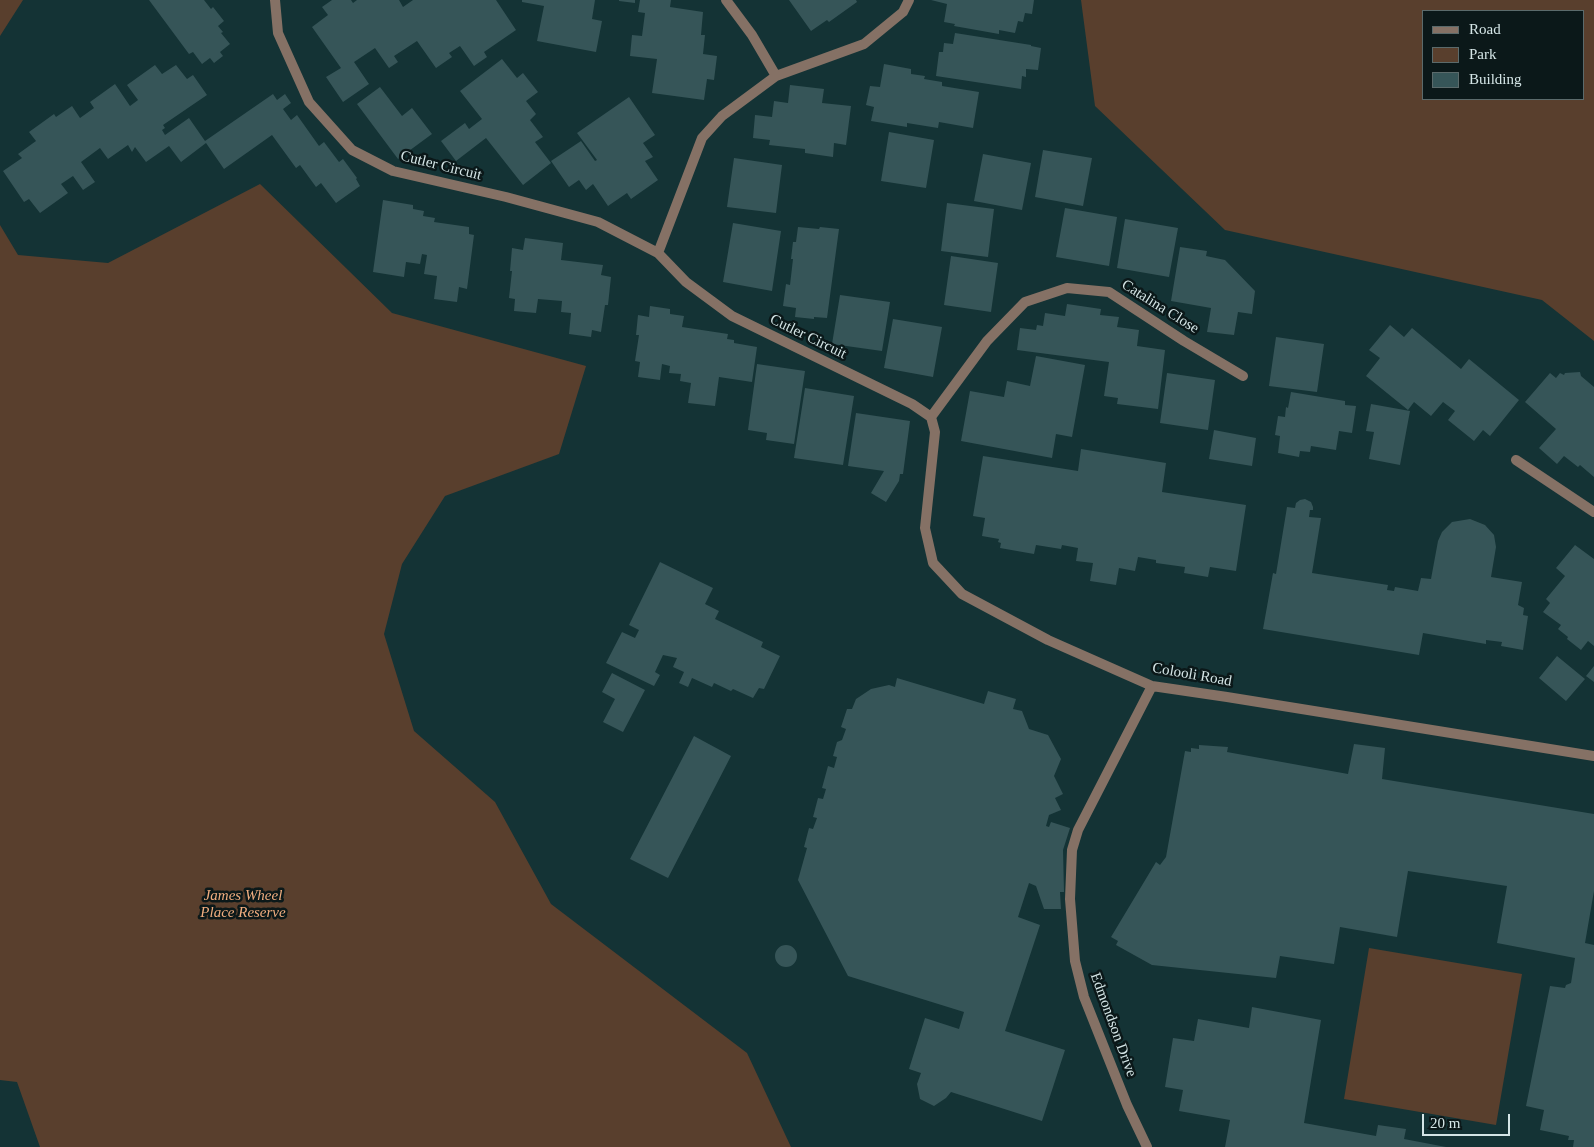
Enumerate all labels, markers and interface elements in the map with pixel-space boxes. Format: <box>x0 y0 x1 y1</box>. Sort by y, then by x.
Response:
legend <box>1422 10 1584 100</box>
text: Road <box>1469 21 1501 37</box>
text: Park <box>1469 46 1497 62</box>
text: Building <box>1469 71 1522 87</box>
street label: Cutler Circuit <box>399 147 483 185</box>
street label: Catalina Close <box>1118 276 1202 338</box>
street label: Cutler Circuit <box>767 311 849 363</box>
street label: Colooli Road <box>1151 659 1233 691</box>
park label: James Wheel Place Reserve <box>200 887 286 922</box>
street label: Edmondson Drive <box>1086 970 1140 1080</box>
scale bar <box>1424 1104 1512 1136</box>
text: 20 m <box>1430 1115 1460 1131</box>

